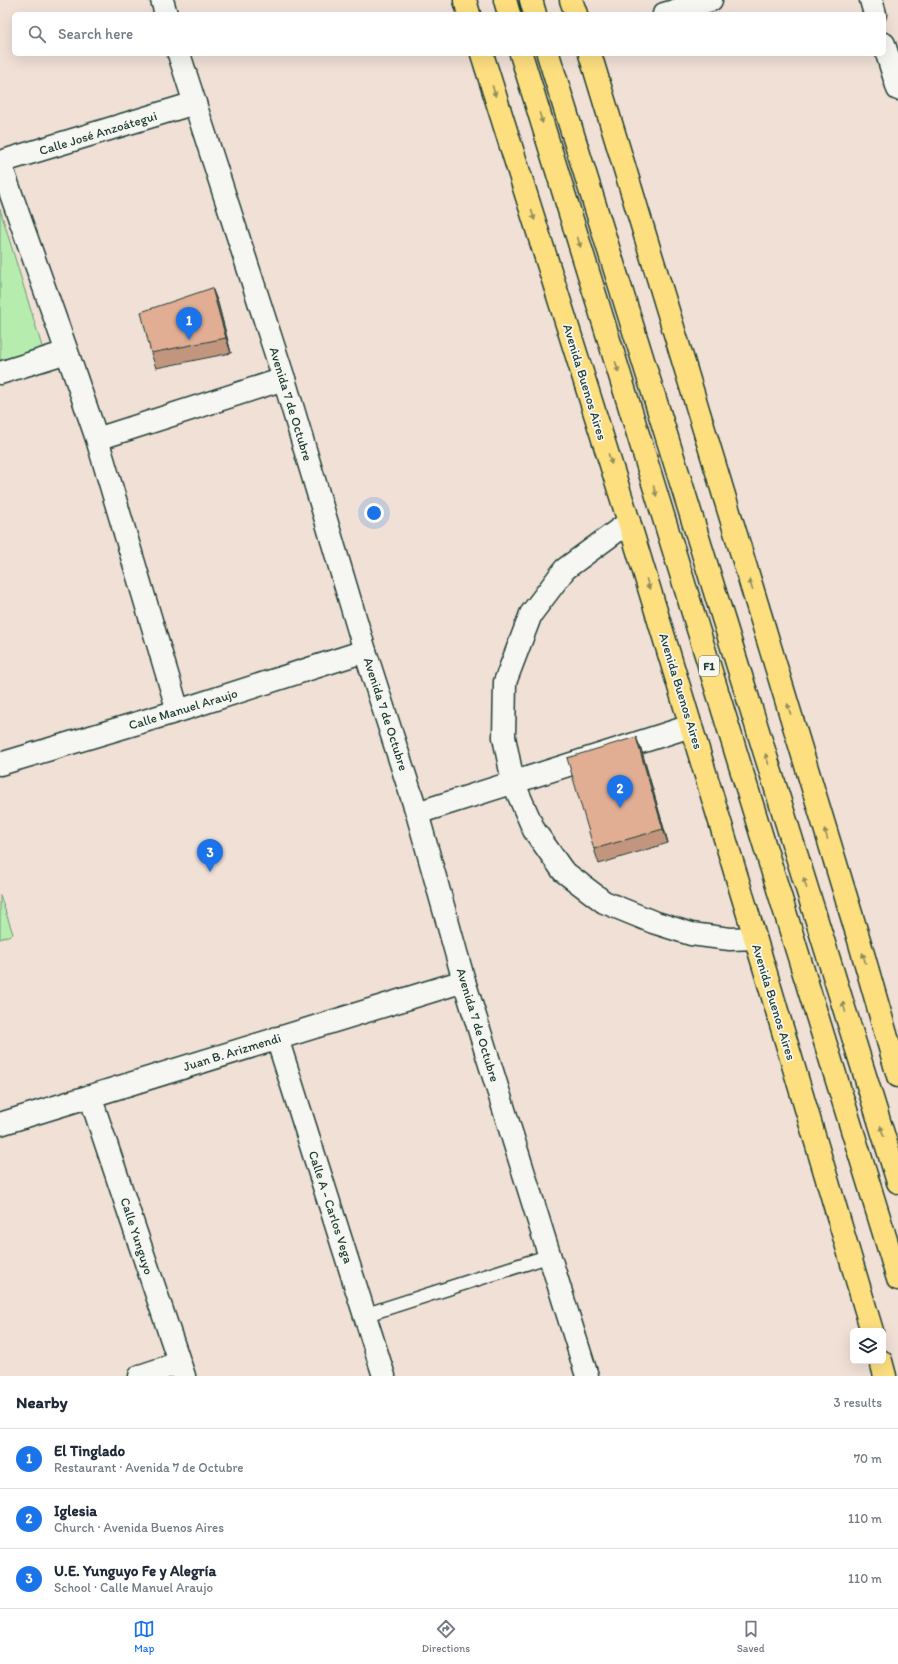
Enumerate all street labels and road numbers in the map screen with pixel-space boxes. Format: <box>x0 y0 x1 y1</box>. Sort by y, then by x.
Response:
street label: Calle José Anzoátegui <box>37 108 159 158</box>
street label: Avenida Buenos Aires <box>560 322 610 442</box>
street label: Avenida 7 de Octubre <box>267 345 315 463</box>
street label: Avenida Buenos Aires <box>656 631 706 751</box>
street label: Avenida 7 de Octubre <box>361 655 411 773</box>
road number: F1 <box>699 656 719 676</box>
street label: Calle Manuel Araujo <box>127 685 240 733</box>
street label: Avenida Buenos Aires <box>749 942 799 1062</box>
street label: Avenida 7 de Octubre <box>454 966 502 1084</box>
street label: Juan B. Arizmendi <box>181 1030 283 1074</box>
street label: Calle A - Carlos Vega <box>306 1149 356 1265</box>
street label: Calle Yunguyo <box>117 1196 157 1277</box>

